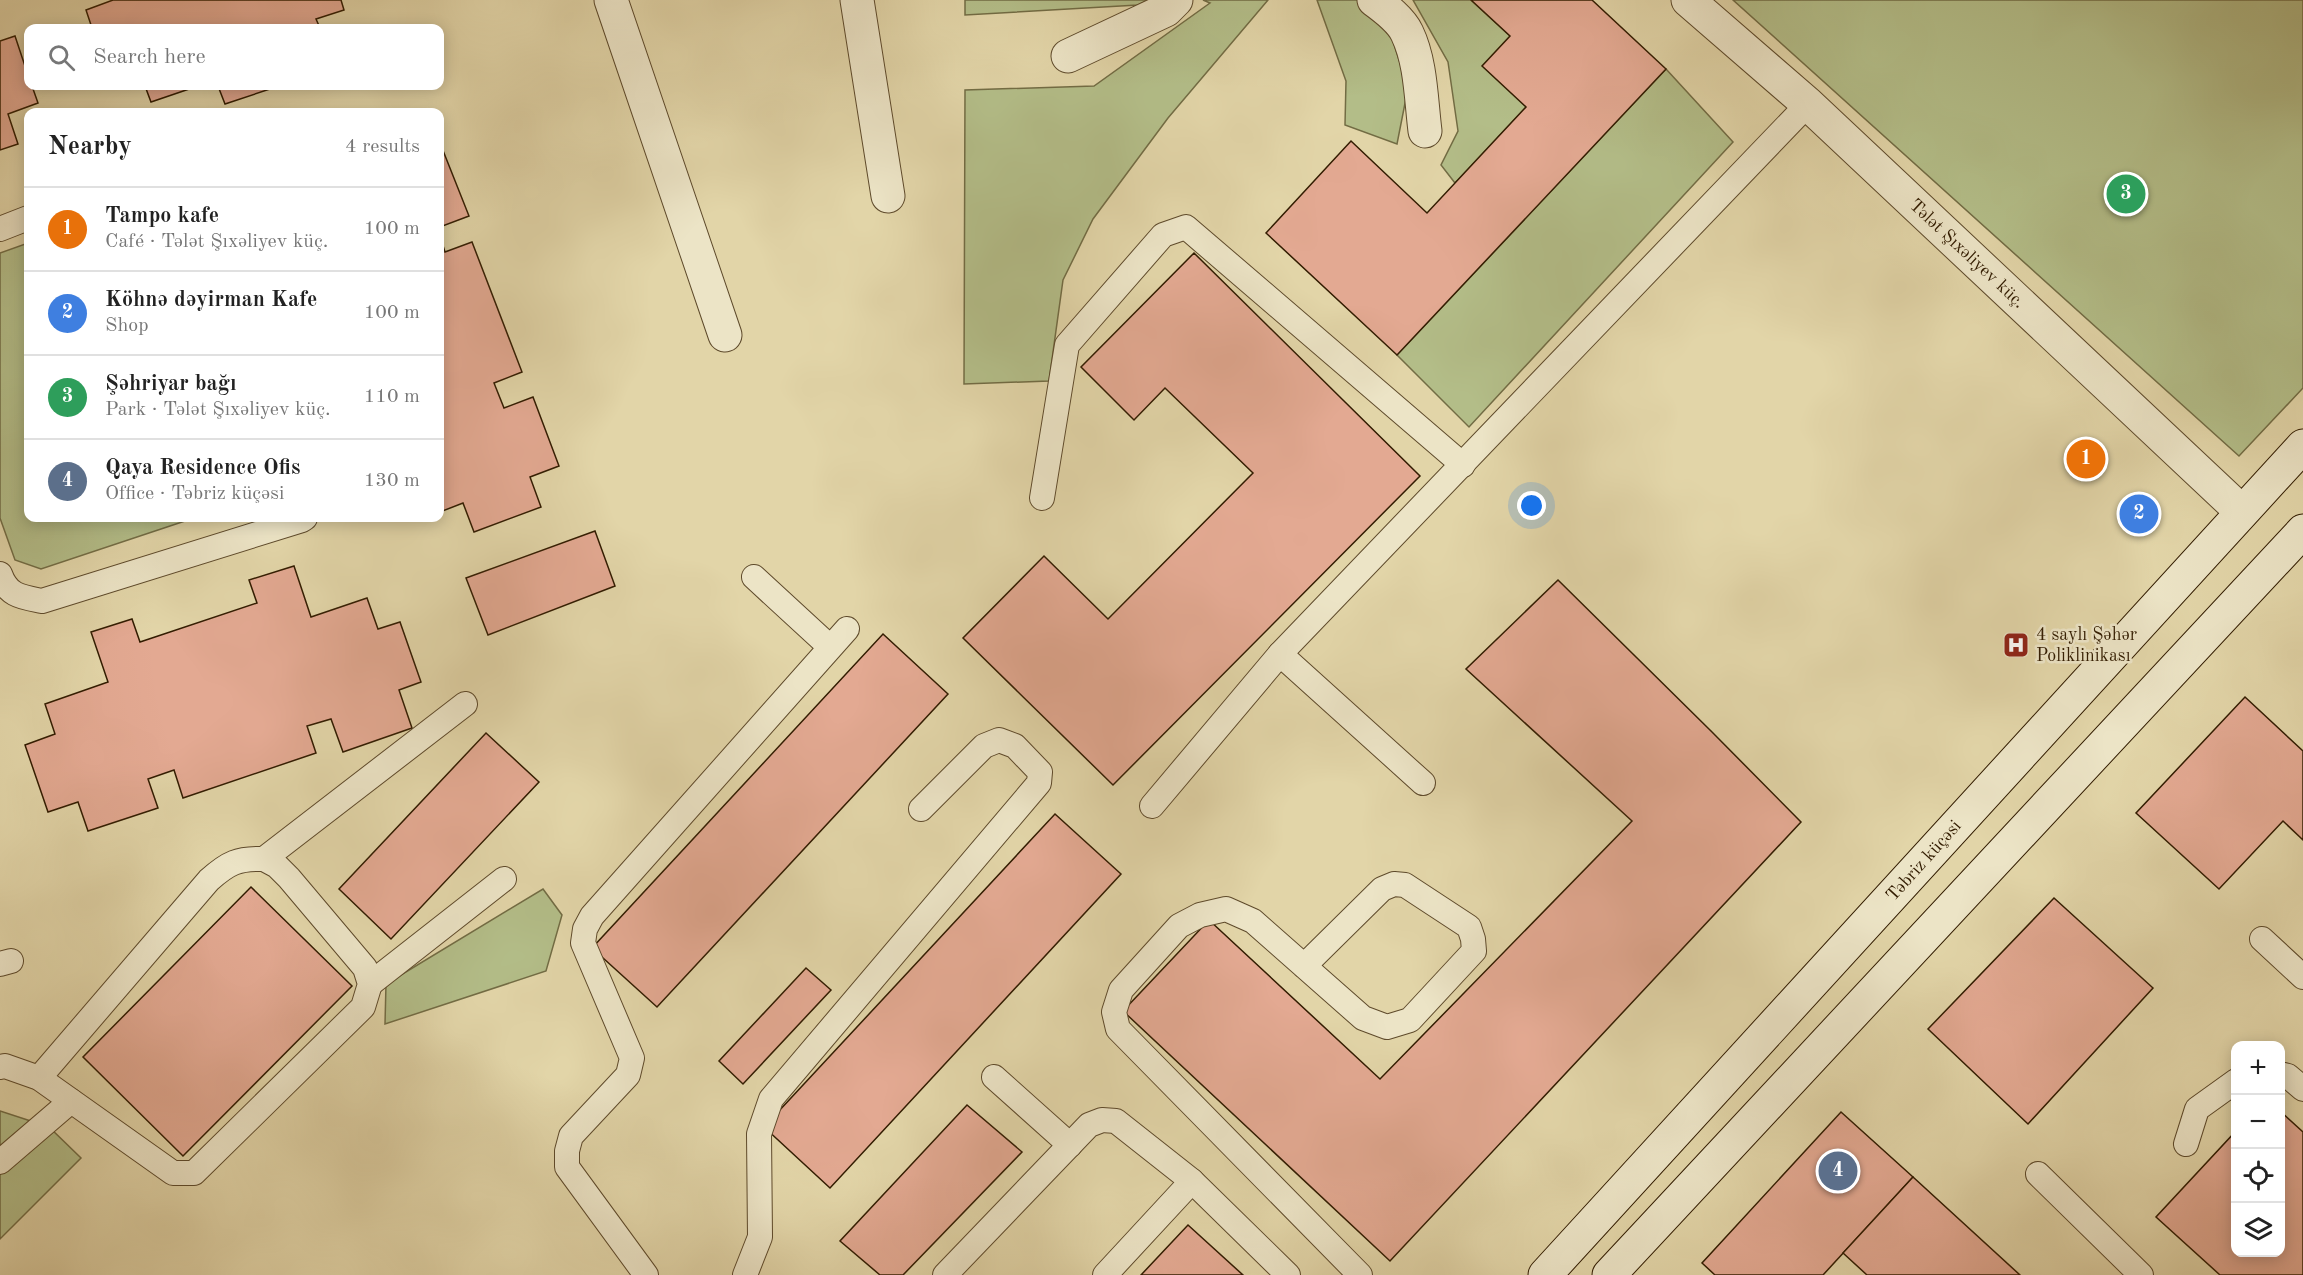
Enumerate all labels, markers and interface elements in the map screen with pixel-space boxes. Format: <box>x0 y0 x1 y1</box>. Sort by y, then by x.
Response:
search box <box>24 24 444 90</box>
icon: search <box>45 41 78 74</box>
text: Search here <box>93 46 206 68</box>
text: Nearby <box>48 134 132 160</box>
text: 4 results <box>345 137 420 157</box>
pin: 3 <box>2106 172 2146 216</box>
street label: Tələt Şıxəliyev küç. <box>1906 196 2028 312</box>
text: Tampo kafe <box>105 205 219 227</box>
text: 1 <box>62 219 73 239</box>
text: 100 m <box>364 219 420 239</box>
text: Café · Tələt Şıxəliyev küç. <box>105 232 328 252</box>
text: Köhnə dəyirman Kafe <box>105 289 317 311</box>
text: 2 <box>62 303 73 323</box>
text: 100 m <box>364 303 420 323</box>
text: Shop <box>105 316 149 336</box>
text: Şəhriyar bağı <box>105 373 236 395</box>
text: 3 <box>62 387 73 407</box>
text: 110 m <box>364 387 420 407</box>
text: Park · Tələt Şıxəliyev küç. <box>105 400 330 420</box>
pin: 1 <box>2066 436 2106 482</box>
text: Qaya Residence Ofis <box>105 457 300 479</box>
text: 4 <box>62 471 73 491</box>
text: 130 m <box>364 471 420 491</box>
text: Office · Təbriz küçəsi <box>105 484 284 504</box>
your location <box>1517 491 1546 520</box>
pin: 2 <box>2120 492 2158 536</box>
place label: 4 saylı Şəhər Poliklinikası <box>2036 626 2138 665</box>
hospital icon: 4 saylı Şəhər Poliklinikası <box>2001 630 2031 660</box>
street label: Təbriz küçəsi <box>1883 817 1965 905</box>
map controls <box>2231 1041 2285 1257</box>
button: + <box>2231 1041 2285 1095</box>
button: − <box>2231 1095 2285 1149</box>
pin: 4 <box>1818 1148 1858 1194</box>
button: locate <box>2231 1149 2285 1203</box>
button: layers <box>2231 1203 2285 1257</box>

